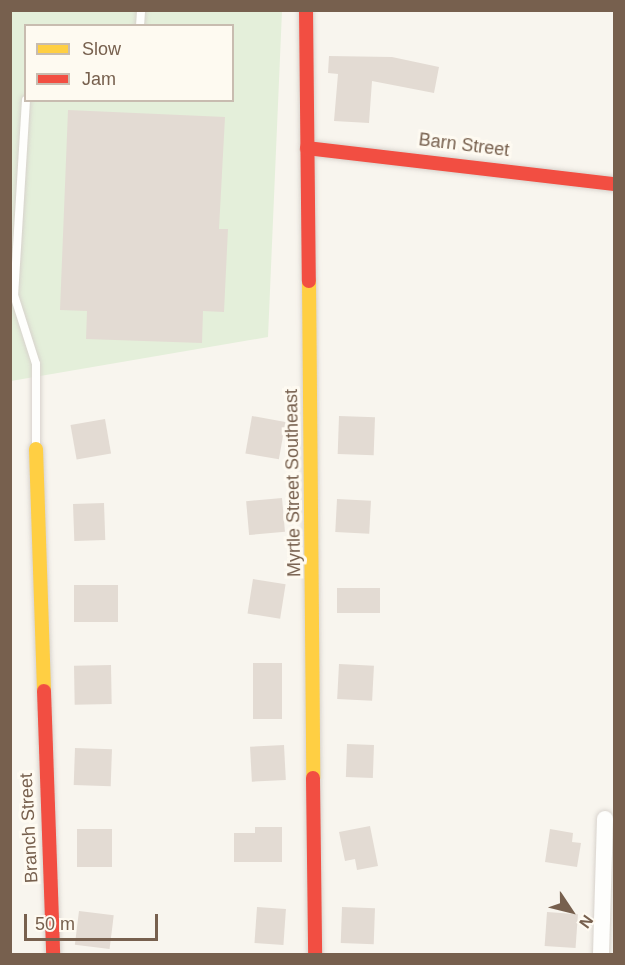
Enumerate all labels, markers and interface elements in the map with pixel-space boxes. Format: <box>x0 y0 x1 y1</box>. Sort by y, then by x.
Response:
legend <box>24 24 234 102</box>
text: Slow <box>82 39 121 59</box>
text: Jam <box>82 69 116 89</box>
street label: Barn Street <box>418 129 510 161</box>
street label: Myrtle Street Southeast <box>281 389 305 577</box>
street label: Branch Street <box>15 772 43 884</box>
north arrow <box>541 881 601 941</box>
scale bar <box>27 902 160 940</box>
text: N <box>576 912 596 931</box>
text: 50 m <box>35 914 75 934</box>

